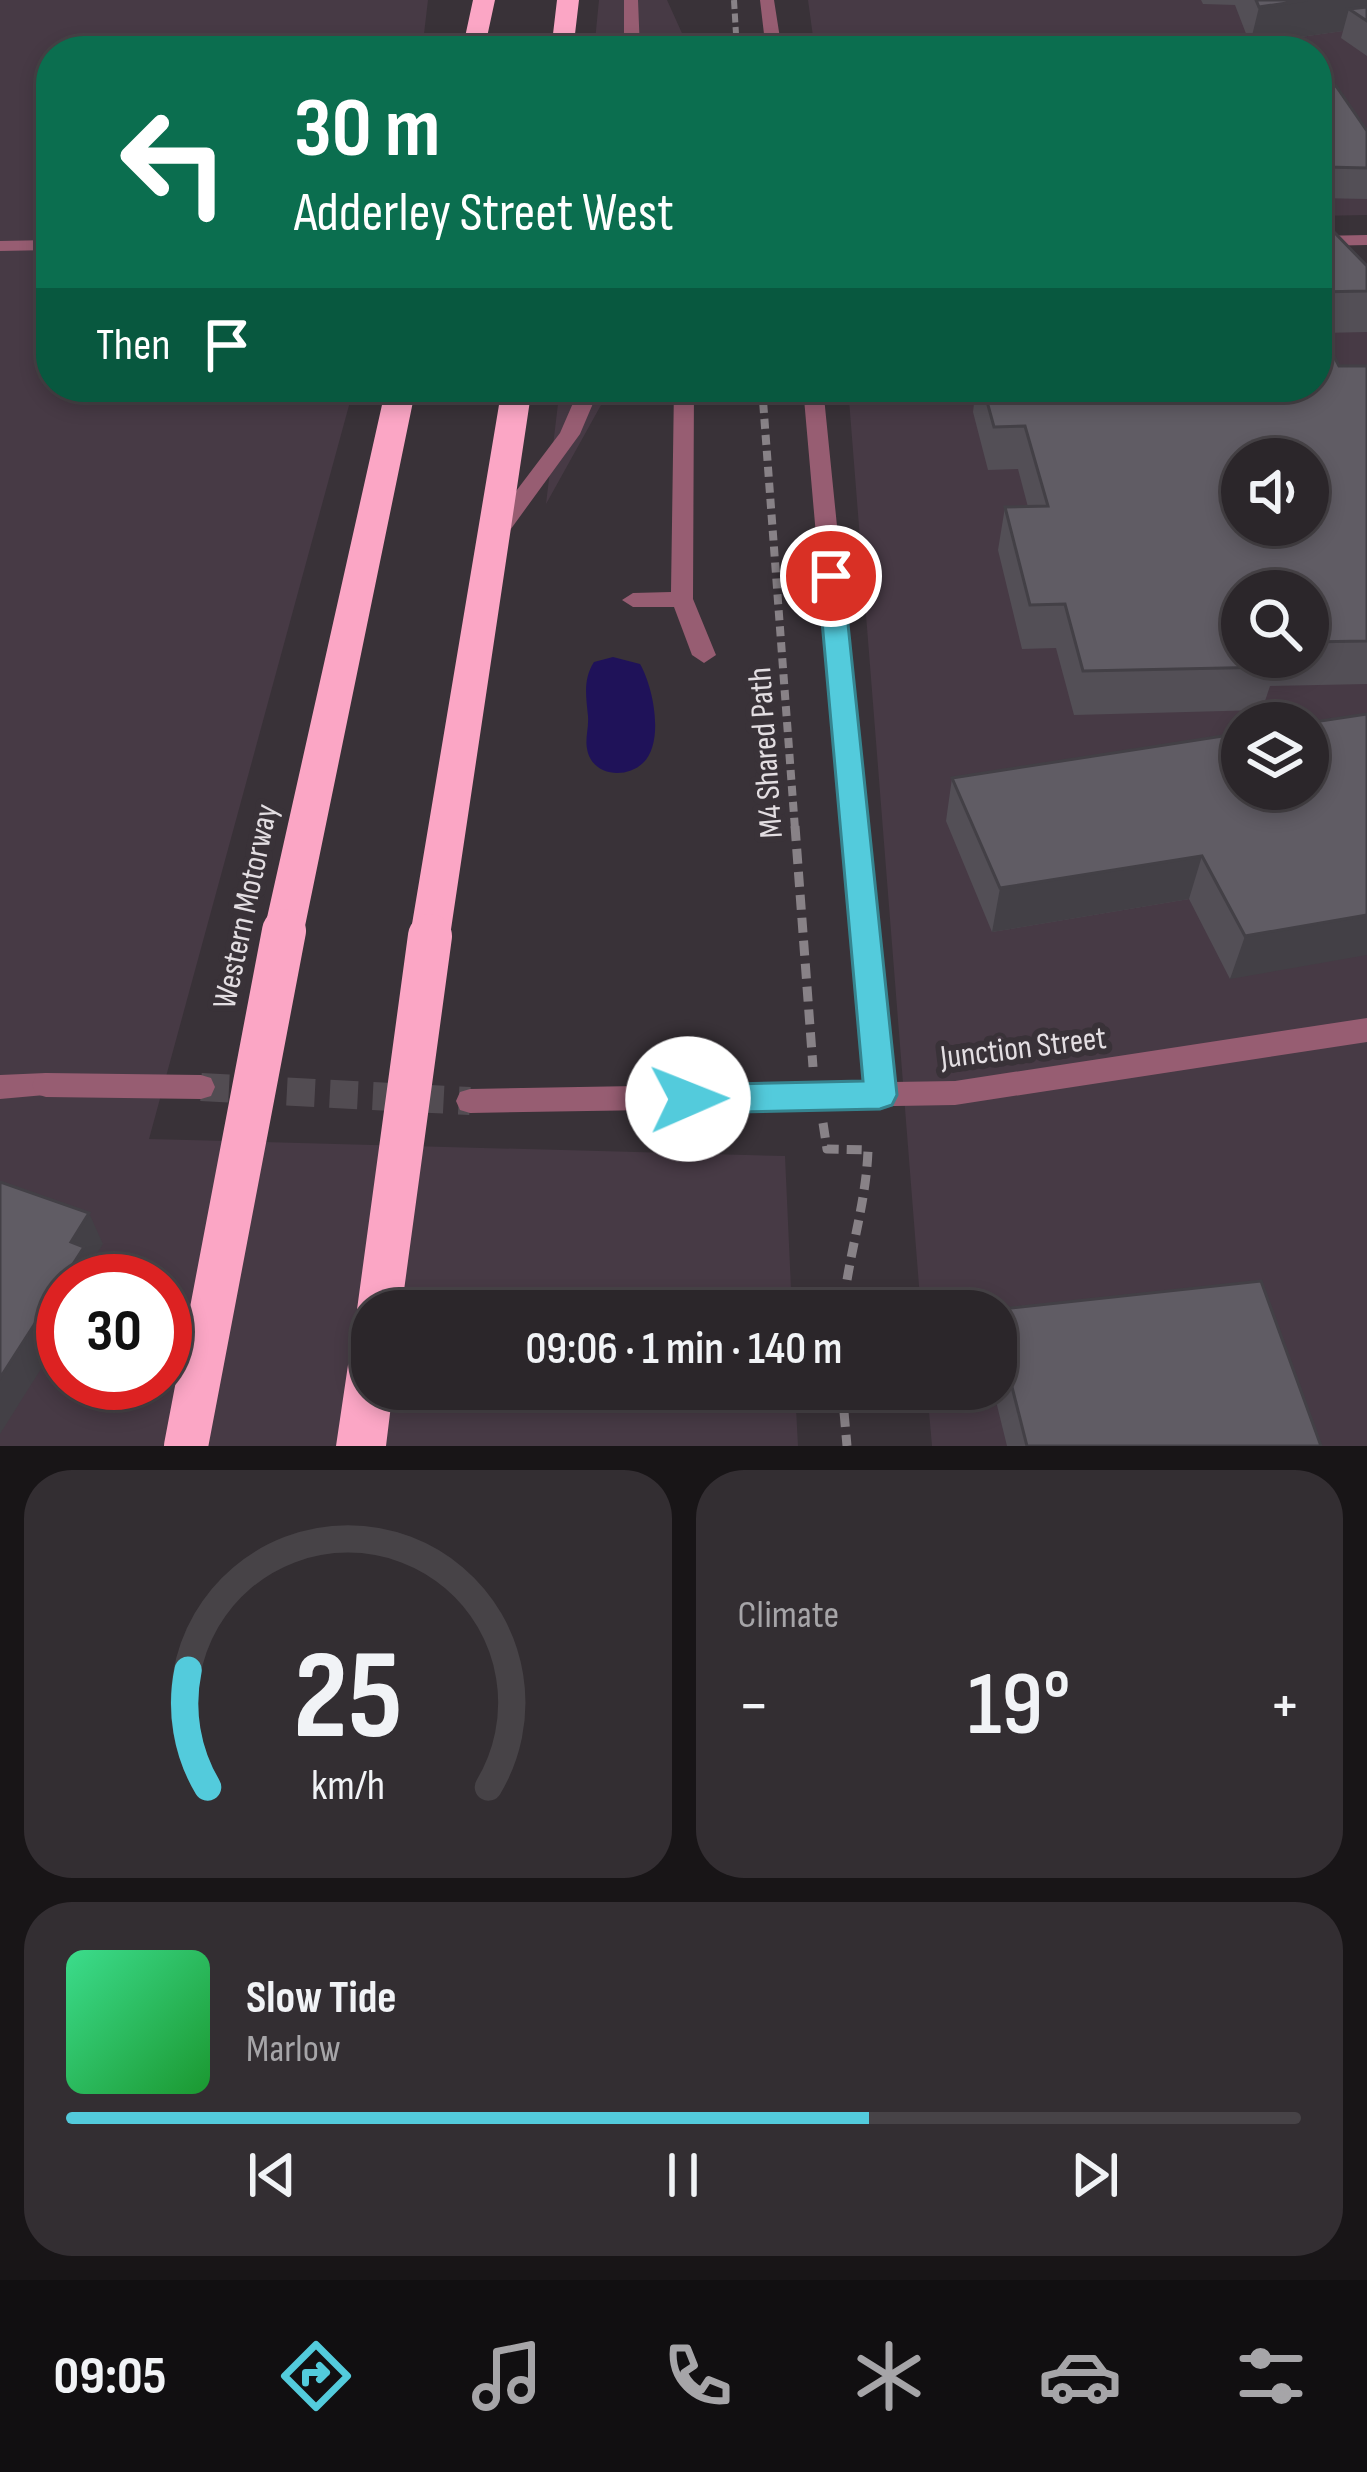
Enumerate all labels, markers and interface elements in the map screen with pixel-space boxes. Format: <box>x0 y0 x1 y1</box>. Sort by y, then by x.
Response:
text: 30 m <box>294 79 440 180</box>
icon: left <box>96 84 252 240</box>
text: Adderley Street West <box>294 181 674 246</box>
icon: arrive <box>194 312 260 378</box>
text: Then <box>96 318 170 373</box>
map controls <box>1221 438 1329 810</box>
button: sound <box>1221 438 1329 546</box>
pin <box>780 525 882 627</box>
icon: arrive <box>798 543 864 609</box>
button: search <box>1221 570 1329 678</box>
street label: M4 Shared Path <box>740 666 792 840</box>
button: layers <box>1221 702 1329 810</box>
street label: Western Motorway <box>205 800 287 1012</box>
street label: Junction Street <box>937 1018 1108 1078</box>
position arrow <box>625 1036 751 1162</box>
speed limit sign: 30 <box>36 1254 192 1410</box>
text: 09:06 · 1 min · 140 m <box>526 1322 842 1377</box>
text: Climate <box>738 1592 839 1639</box>
text: 25 <box>293 1624 402 1773</box>
text: 19° <box>968 1652 1071 1760</box>
text: − <box>738 1667 770 1746</box>
text: + <box>1269 1667 1301 1746</box>
text: km/h <box>311 1760 385 1812</box>
text: Slow Tide <box>246 1971 397 2026</box>
text: Marlow <box>246 2026 341 2073</box>
icon: previous <box>239 2142 305 2208</box>
icon: pause <box>650 2142 716 2208</box>
icon: next <box>1062 2142 1128 2208</box>
icon: directions <box>274 2334 358 2418</box>
icon: music <box>465 2334 549 2418</box>
icon: phone <box>656 2334 740 2418</box>
icon: climate <box>847 2334 931 2418</box>
icon: car <box>1038 2334 1122 2418</box>
icon: filters <box>1229 2334 1313 2418</box>
text: 09:05 <box>54 2344 166 2409</box>

